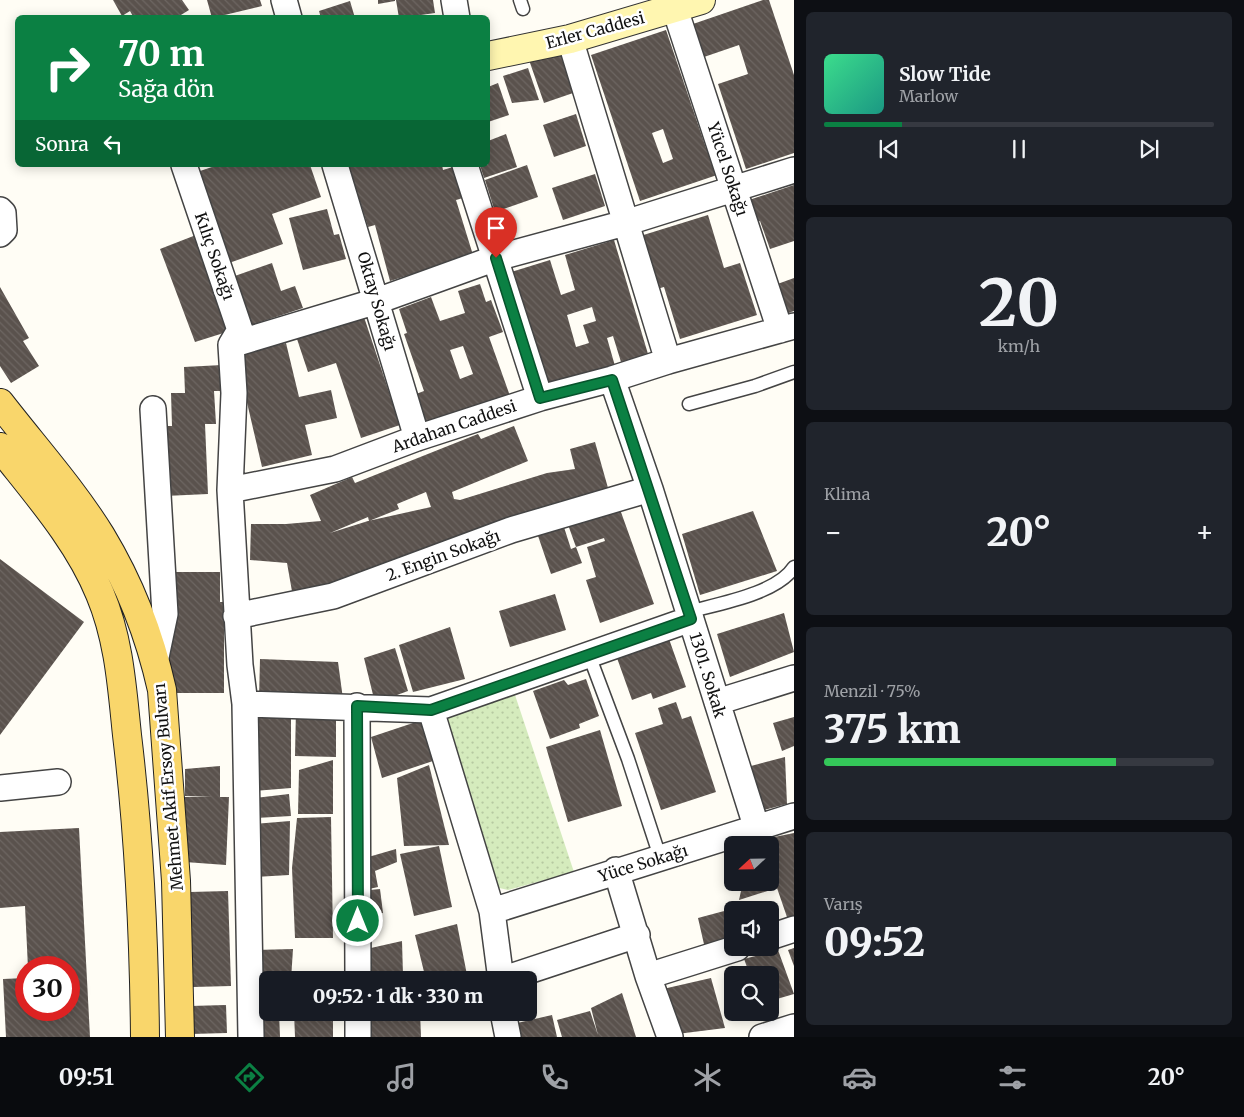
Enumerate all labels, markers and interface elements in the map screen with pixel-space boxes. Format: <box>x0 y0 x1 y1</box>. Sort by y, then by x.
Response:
street label: Erler Caddesi <box>543 7 647 53</box>
text: 70 m <box>118 32 205 76</box>
icon: right <box>35 35 100 100</box>
text: Slow Tide <box>899 62 991 86</box>
text: Sağa dön <box>118 75 214 103</box>
text: Marlow <box>899 86 958 106</box>
street label: Yücel Sokağı <box>703 119 753 218</box>
icon: left <box>99 130 127 158</box>
text: Sonra <box>35 132 89 156</box>
icon: previous <box>875 135 903 163</box>
icon: pause <box>1005 135 1033 163</box>
icon: next <box>1135 135 1163 163</box>
pin <box>475 207 517 258</box>
street label: Kılıç Sokağı <box>191 210 239 302</box>
icon: arrive <box>482 214 510 242</box>
street label: Oktay Sokağı <box>353 249 401 353</box>
text: 20 <box>979 262 1059 344</box>
text: km/h <box>998 336 1040 356</box>
street label: Ardahan Caddesi <box>388 395 519 457</box>
text: Klima <box>824 484 870 504</box>
text: 20° <box>987 509 1051 556</box>
text: − <box>824 514 843 550</box>
text: + <box>1195 514 1214 550</box>
street label: 2. Engin Sokağı <box>383 525 503 585</box>
street label: 1301. Sokak <box>686 630 731 721</box>
text: Menzil · 75% <box>824 681 921 701</box>
street label: Mehmet Akif Ersoy Bulvarı <box>149 683 187 891</box>
text: 375 km <box>824 706 961 753</box>
north arrow <box>724 836 779 891</box>
map controls <box>724 836 779 1021</box>
street label: Yüce Sokağı <box>595 840 690 886</box>
position arrow <box>331 894 383 946</box>
text: Varış <box>824 894 863 914</box>
button: sound <box>724 901 779 956</box>
text: 09:52 <box>824 919 925 966</box>
speed limit sign: 30 <box>15 956 80 1021</box>
button: search <box>724 966 779 1021</box>
text: 09:52 · 1 dk · 330 m <box>313 984 483 1008</box>
icon: directions <box>232 1060 267 1095</box>
icon: music <box>384 1060 419 1095</box>
icon: phone <box>537 1060 572 1095</box>
icon: climate <box>690 1060 725 1095</box>
icon: car <box>842 1060 877 1095</box>
icon: filters <box>995 1060 1030 1095</box>
text: 09:51 <box>59 1063 114 1091</box>
text: 20° <box>1148 1063 1185 1091</box>

